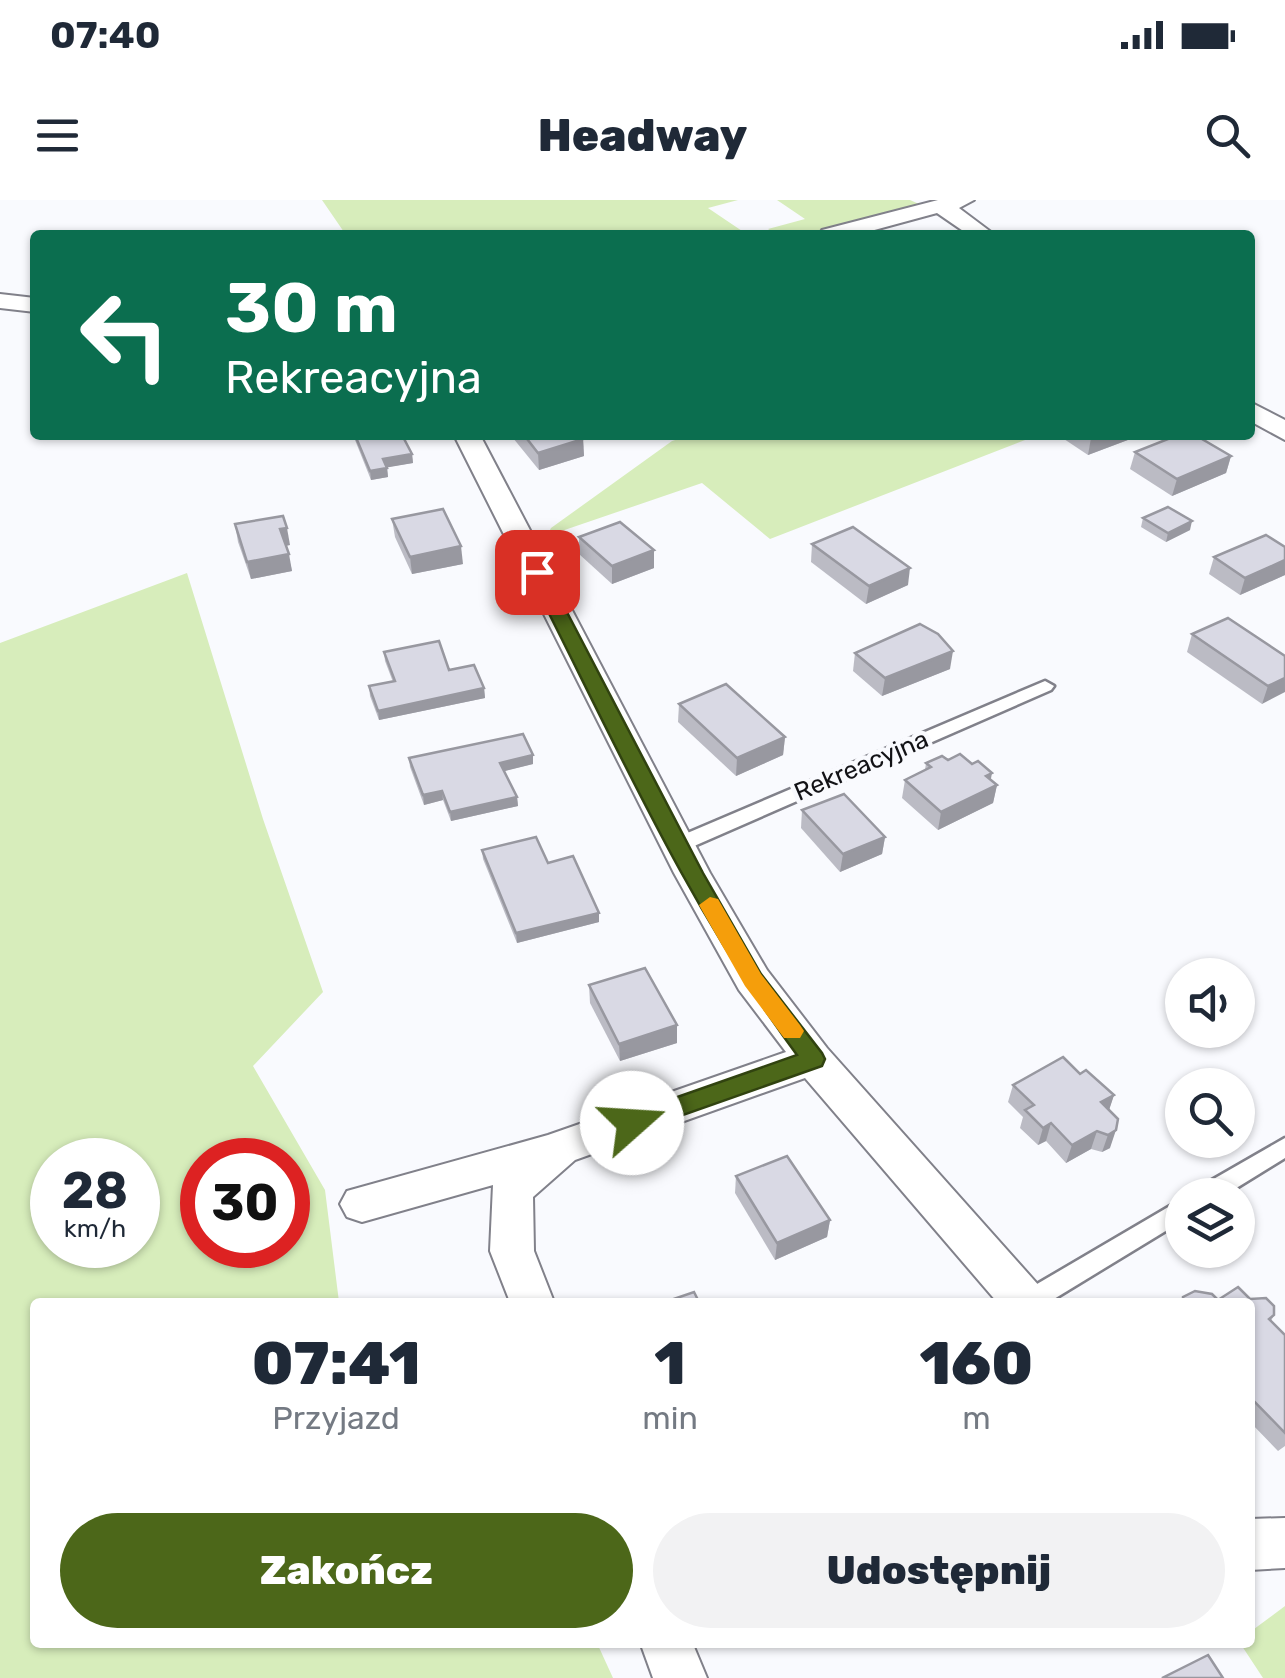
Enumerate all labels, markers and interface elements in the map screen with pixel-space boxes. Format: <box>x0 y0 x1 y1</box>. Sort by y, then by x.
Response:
text: 07:40 <box>50 12 161 58</box>
icon: menu <box>30 108 85 163</box>
icon: search <box>1200 108 1255 163</box>
text: Headway <box>538 109 747 162</box>
text: 30 m <box>225 267 398 350</box>
icon: left <box>60 270 190 400</box>
text: Rekreacyjna <box>225 351 482 404</box>
pin <box>495 530 580 615</box>
icon: arrive <box>510 545 565 600</box>
street label: Rekreacyjna <box>790 724 933 807</box>
map controls <box>1165 958 1255 1268</box>
button: sound <box>1165 958 1255 1048</box>
button: search <box>1165 1068 1255 1158</box>
position arrow <box>580 1071 684 1175</box>
speed limit sign: 30 <box>180 1138 310 1268</box>
text: 28 <box>62 1161 128 1221</box>
button: layers <box>1165 1178 1255 1268</box>
text: km/h <box>64 1214 126 1243</box>
text: 07:41 <box>252 1328 421 1399</box>
text: 1 <box>654 1328 686 1399</box>
text: 160 <box>919 1328 1033 1399</box>
text: Przyjazd <box>272 1399 400 1437</box>
text: min <box>642 1399 698 1437</box>
text: m <box>962 1399 991 1437</box>
button: Zakończ <box>60 1513 633 1628</box>
button: Udostępnij <box>653 1513 1225 1628</box>

